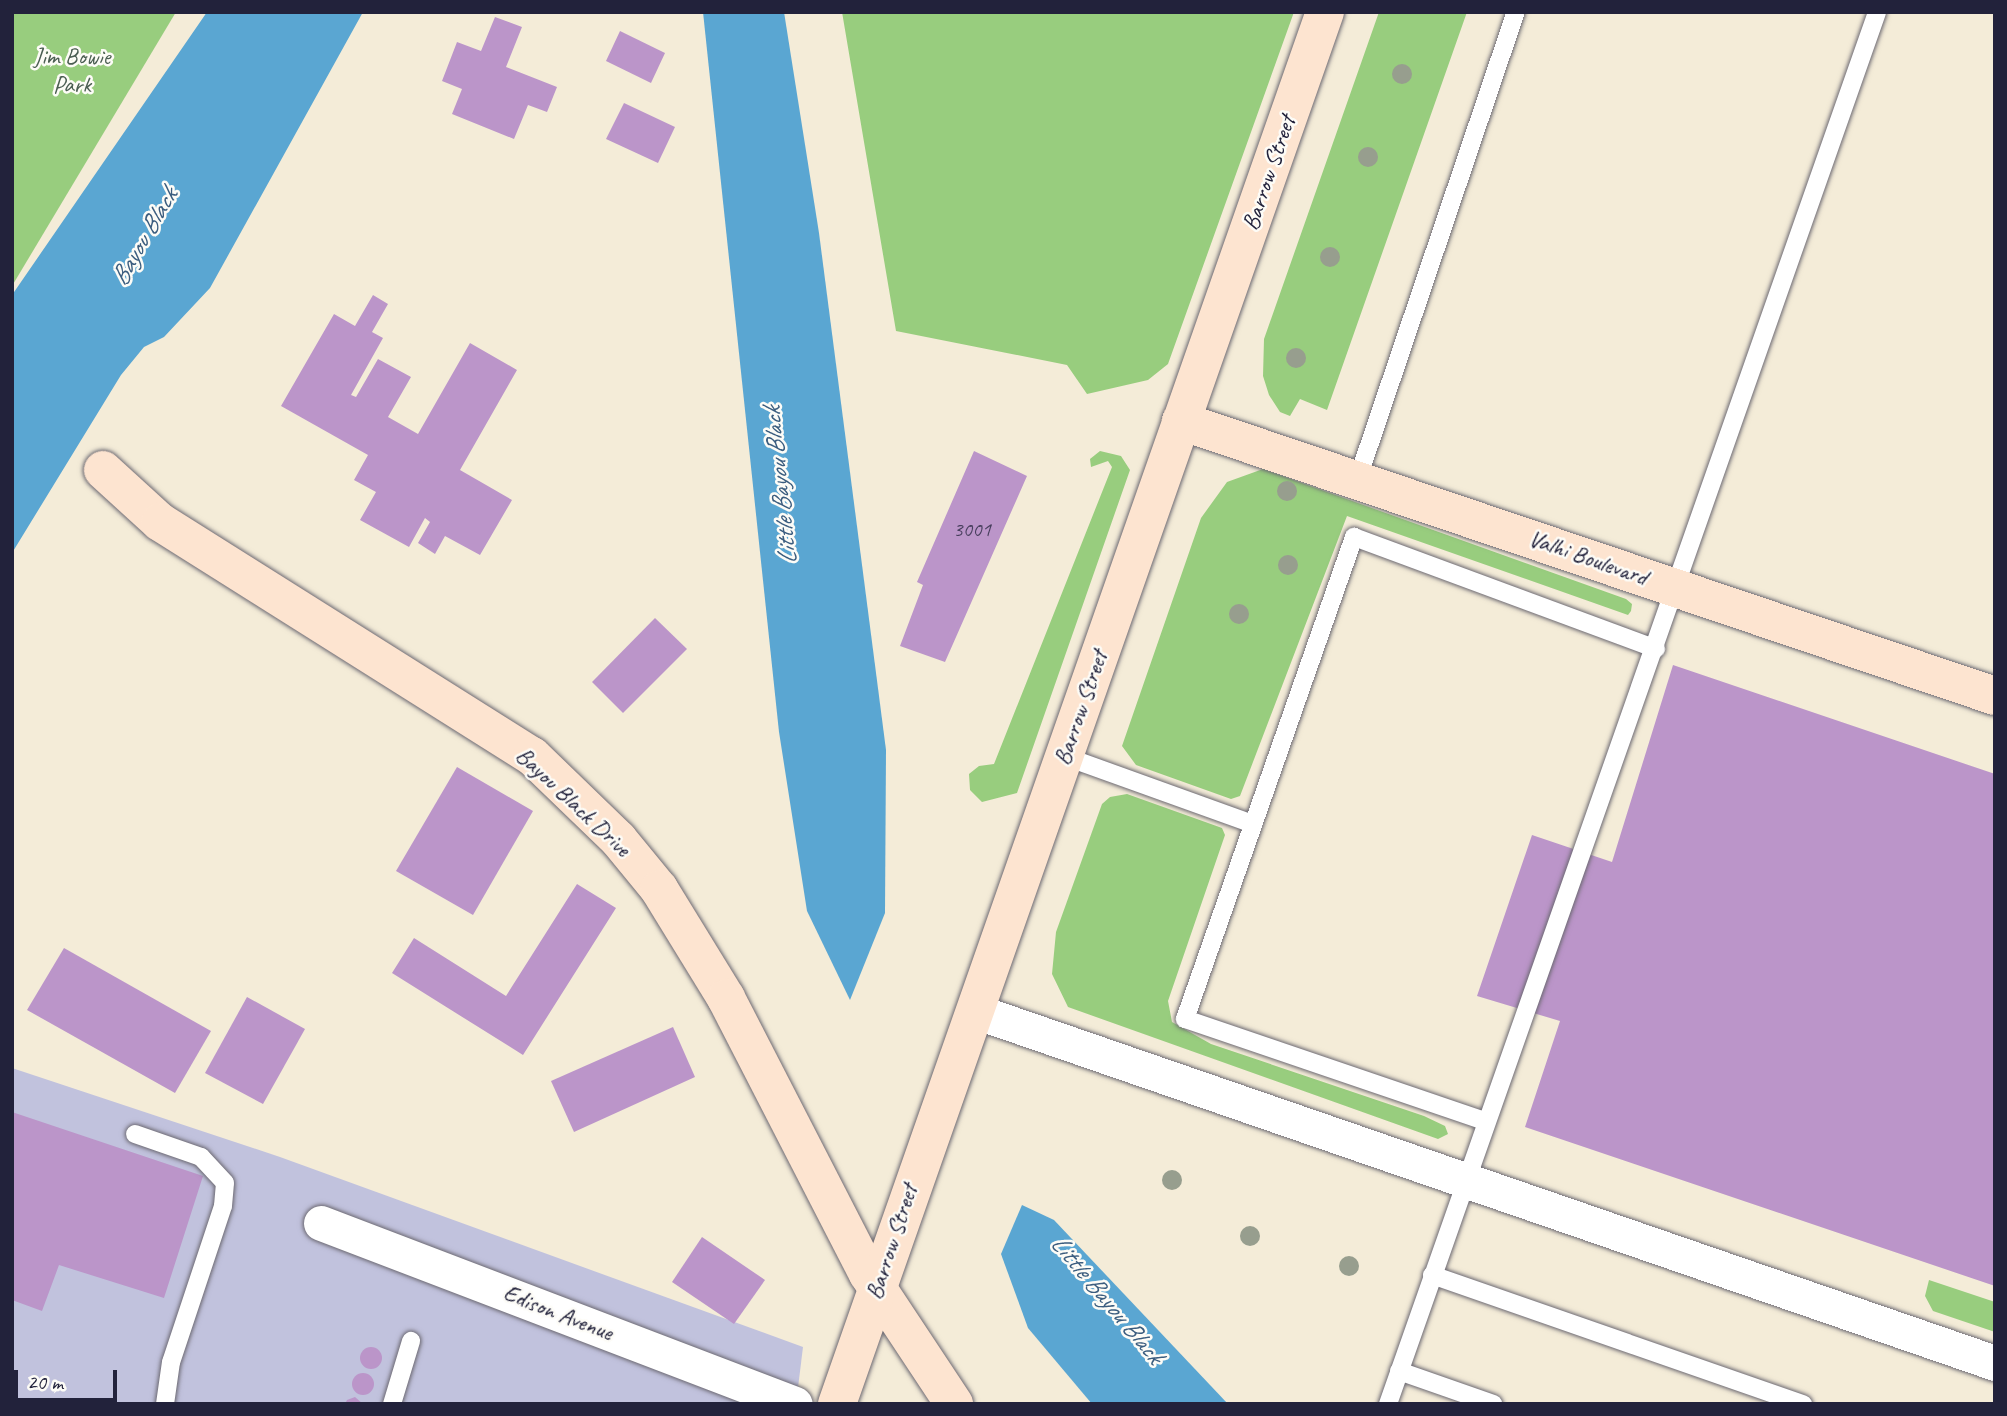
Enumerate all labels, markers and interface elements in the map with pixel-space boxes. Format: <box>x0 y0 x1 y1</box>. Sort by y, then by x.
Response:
park label: Jim Bowie Park <box>34 43 110 99</box>
street label: Barrow Street <box>1236 112 1302 234</box>
water label: Bayou Black <box>104 183 184 291</box>
water label: Little Bayou Black <box>756 405 804 567</box>
house number: 3001 <box>953 516 991 542</box>
street label: Valhi Boulevard <box>1524 524 1652 592</box>
street label: Barrow Street <box>1048 647 1114 769</box>
street label: Bayou Black Drive <box>509 741 637 863</box>
street label: Barrow Street <box>860 1181 924 1303</box>
water label: Little Bayou Black <box>1044 1228 1170 1370</box>
street label: Edison Avenue <box>499 1279 617 1347</box>
scale bar <box>18 1356 121 1400</box>
text: 20 m <box>27 1369 63 1395</box>

